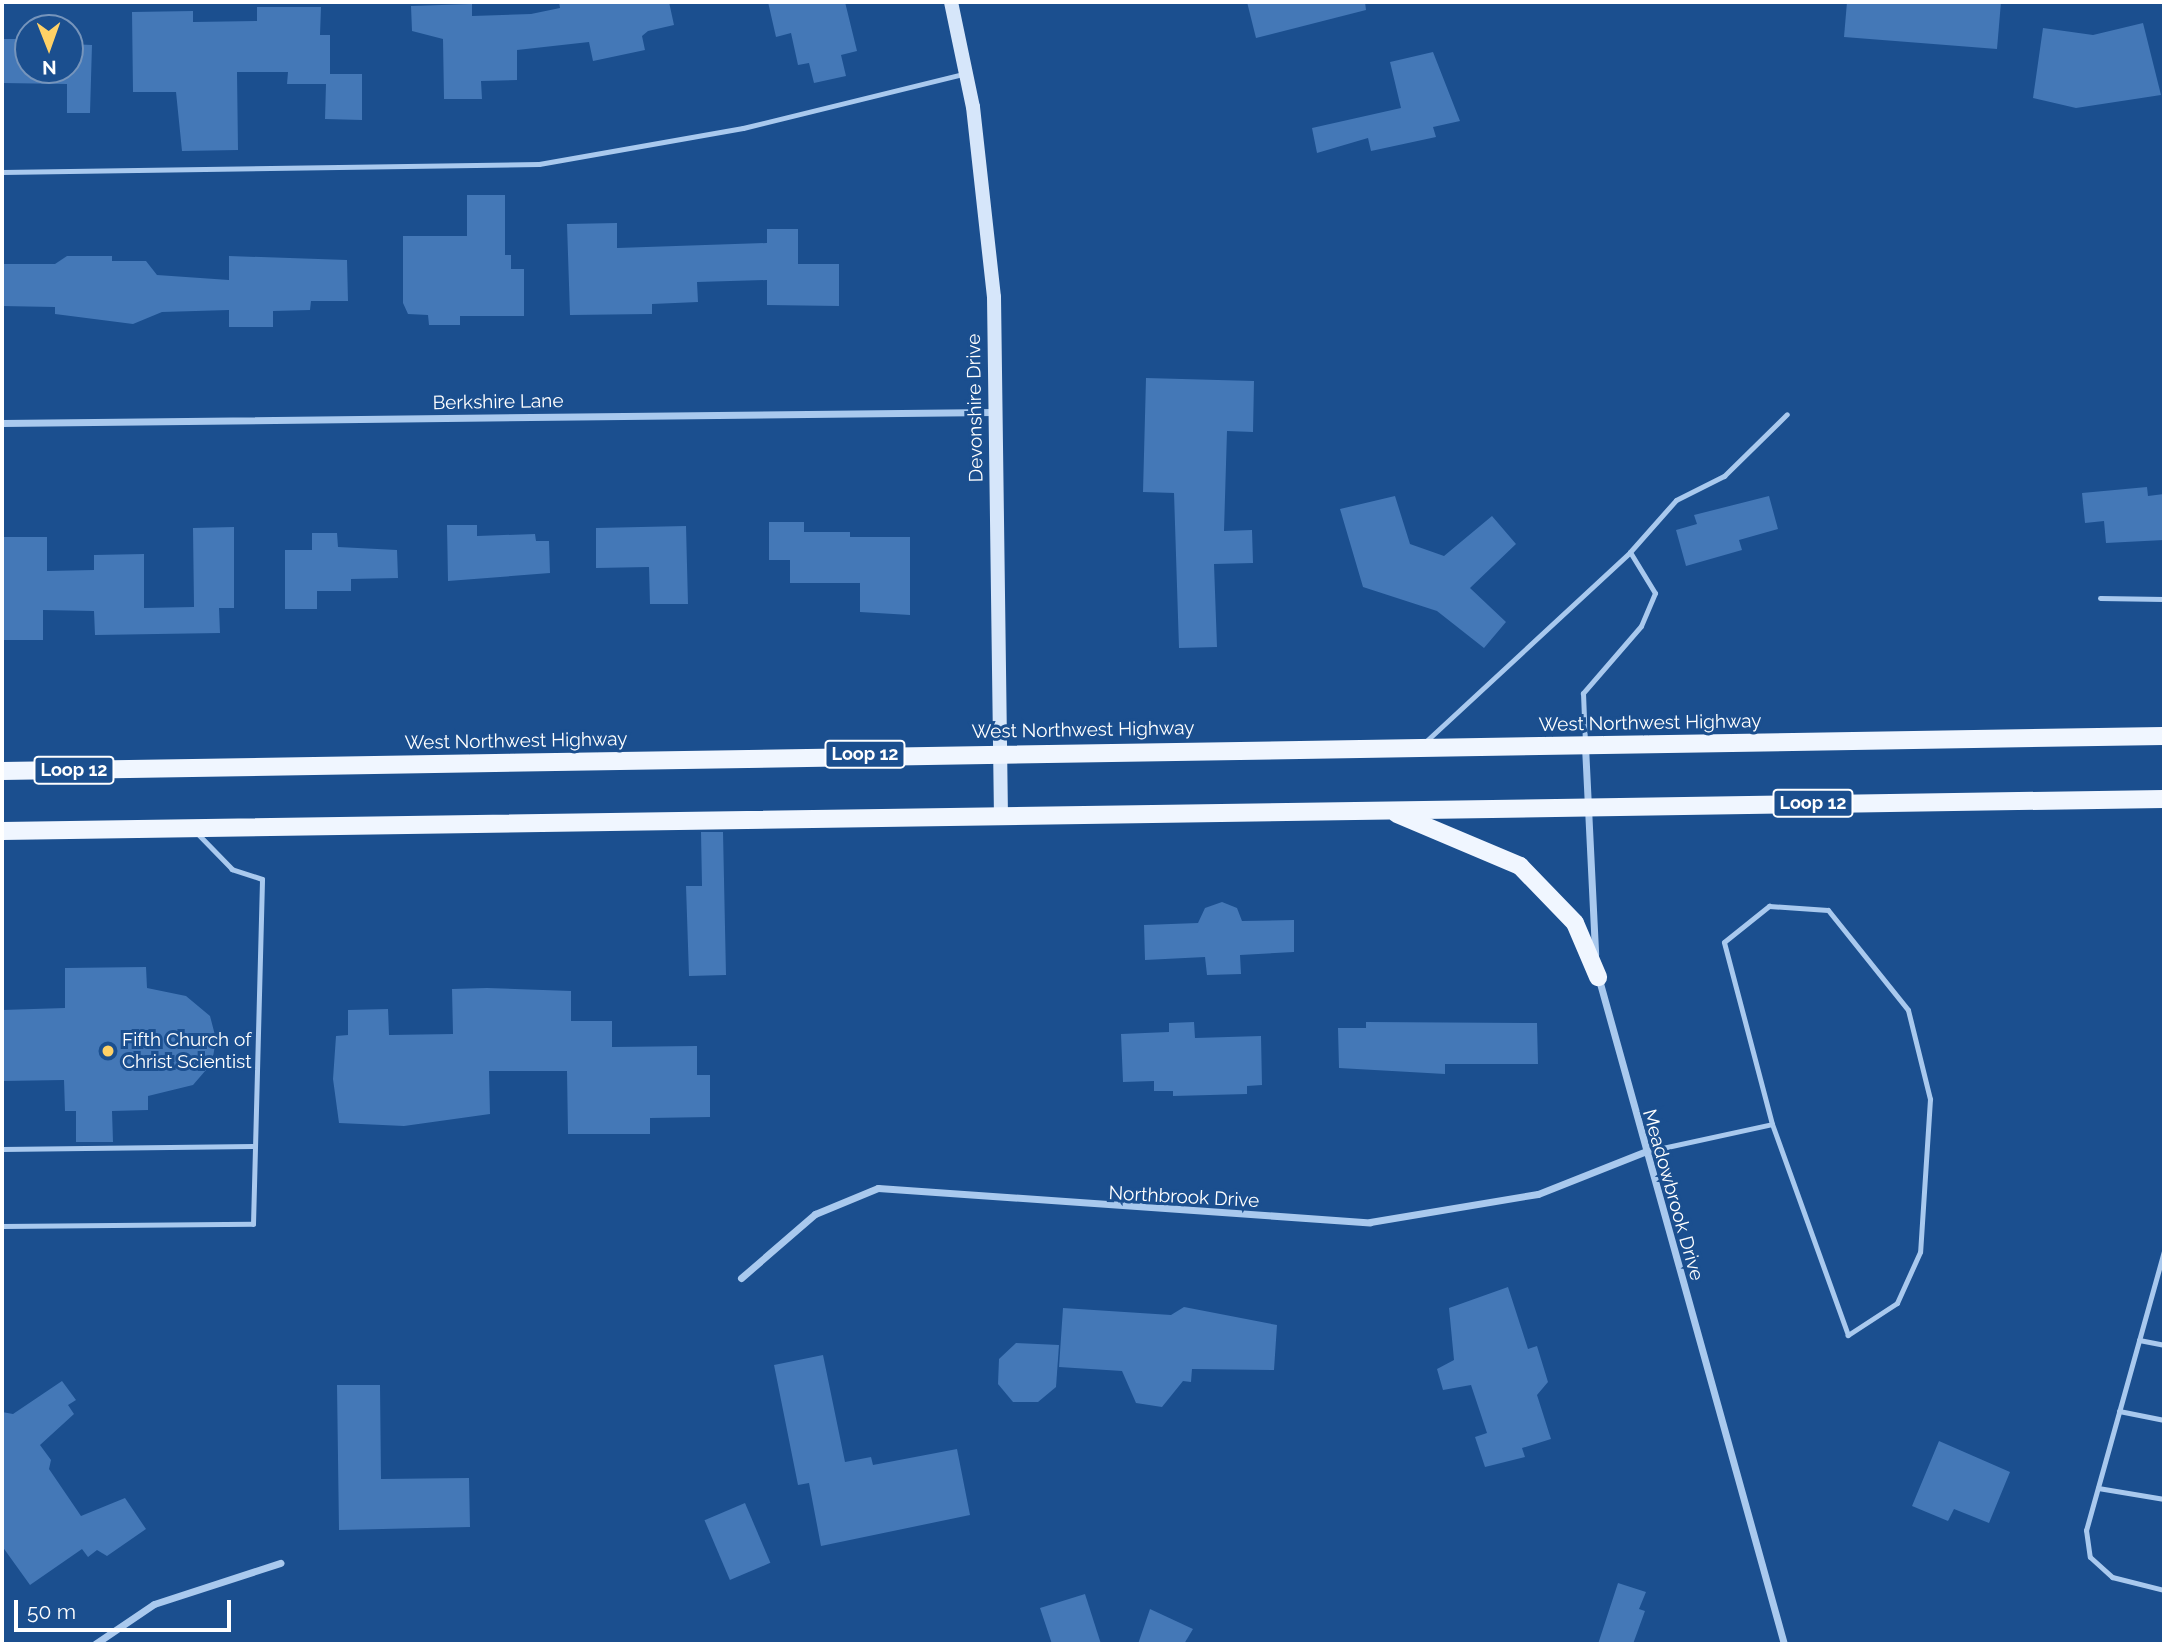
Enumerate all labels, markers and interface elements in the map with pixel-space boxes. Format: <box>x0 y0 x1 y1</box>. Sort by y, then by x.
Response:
north arrow <box>14 14 84 84</box>
text: N <box>42 57 57 79</box>
street label: Devonshire Drive <box>962 333 988 483</box>
street label: Berkshire Lane <box>432 389 564 415</box>
street label: West Northwest Highway <box>1538 710 1762 736</box>
street label: West Northwest Highway <box>971 717 1195 743</box>
street label: West Northwest Highway <box>404 728 628 754</box>
road number: Loop 12 <box>823 740 907 768</box>
road number: Loop 12 <box>32 756 116 784</box>
road number: Loop 12 <box>1771 788 1855 818</box>
place label: Fifth Church of Christ Scientist <box>122 1029 252 1073</box>
marker: Fifth Church of Christ Scientist <box>100 1043 116 1059</box>
street label: Meadowbrook Drive <box>1638 1107 1708 1283</box>
street label: Northbrook Drive <box>1108 1182 1260 1212</box>
scale bar <box>18 1586 234 1630</box>
text: 50 m <box>27 1599 76 1624</box>

